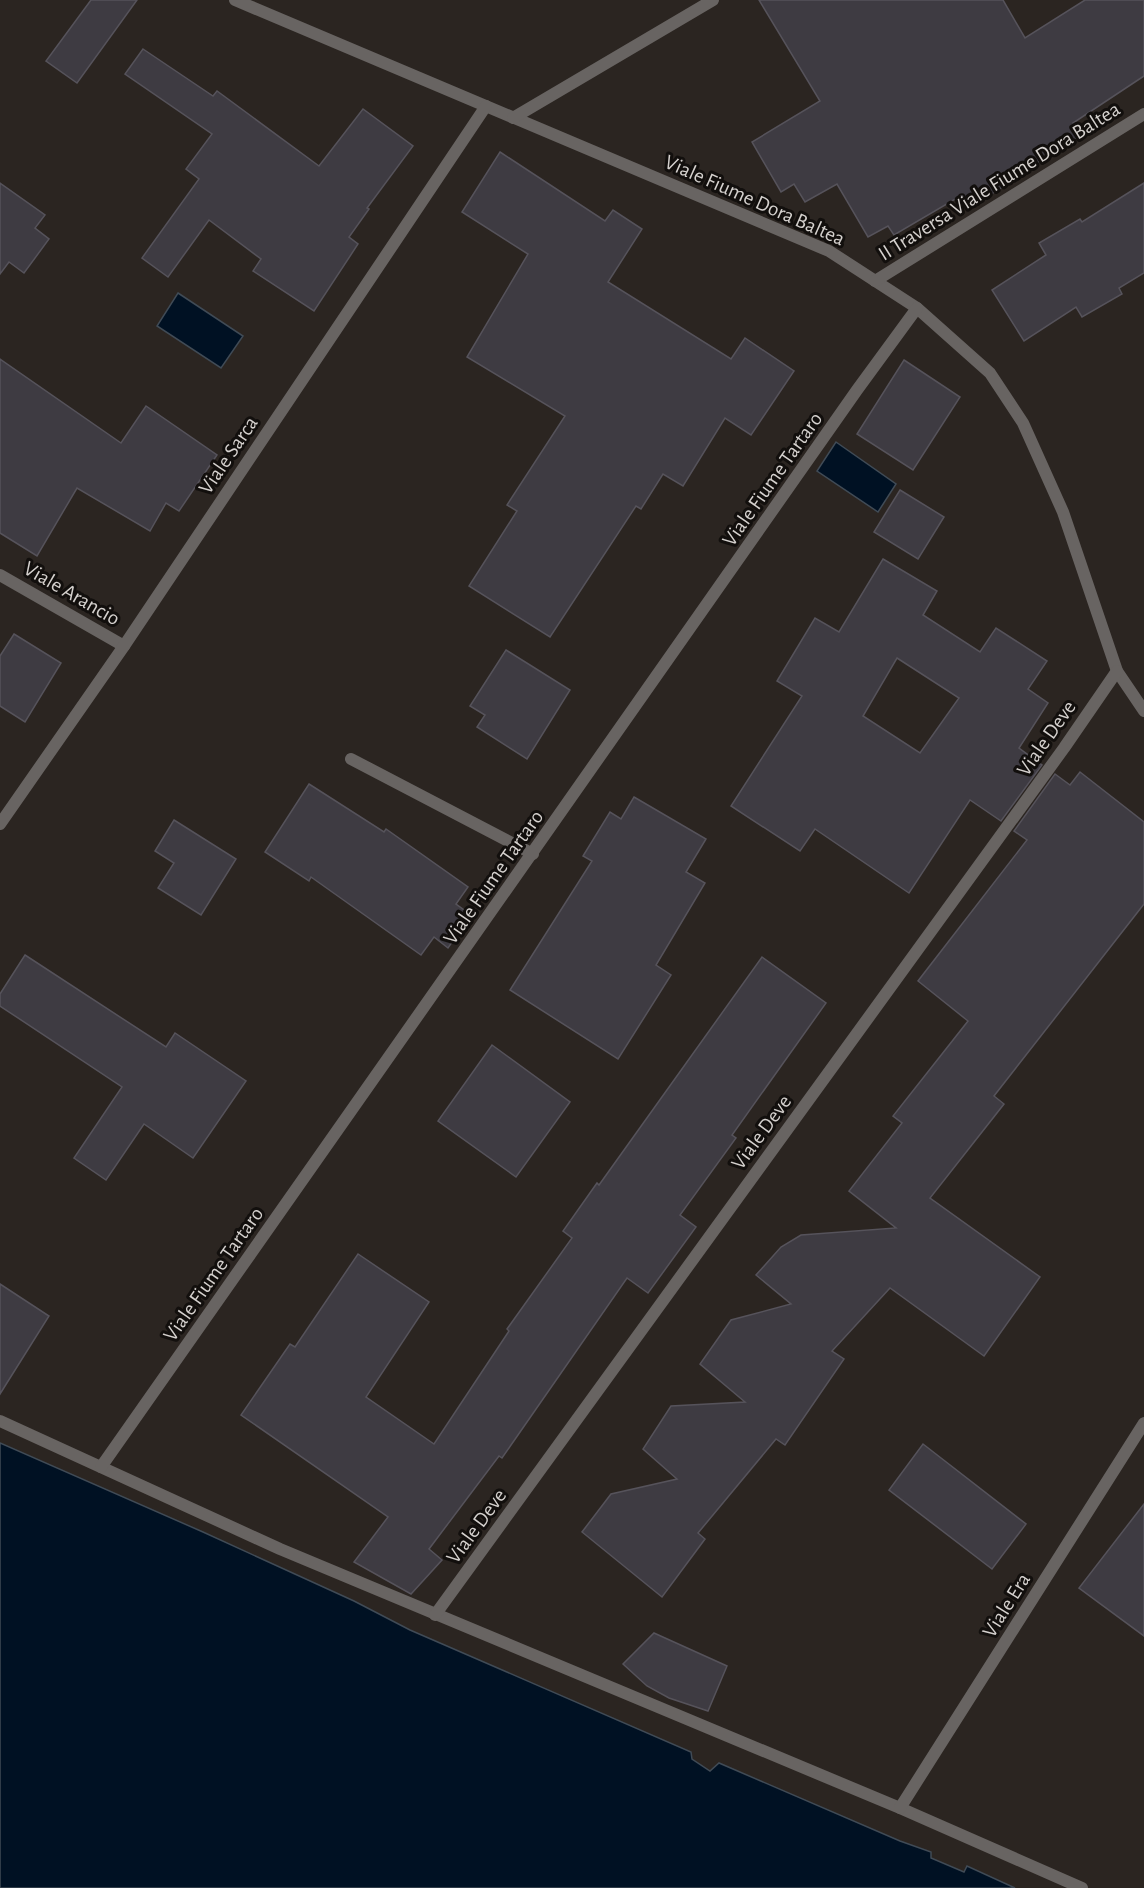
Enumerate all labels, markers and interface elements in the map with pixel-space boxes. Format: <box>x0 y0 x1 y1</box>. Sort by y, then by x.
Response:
street label: II Traversa Viale Fiume Dora Baltea <box>875 98 1124 265</box>
street label: Viale Fiume Dora Baltea <box>661 151 848 250</box>
street label: Viale Fiume Tartaro <box>718 409 826 550</box>
street label: Viale Sarca <box>195 413 262 498</box>
street label: Viale Arancio <box>20 558 123 629</box>
street label: Viale Deve <box>1013 697 1080 780</box>
street label: Viale Fiume Tartaro <box>439 807 547 948</box>
street label: Viale Deve <box>727 1091 795 1173</box>
street label: Viale Fiume Tartaro <box>159 1204 267 1345</box>
street label: Viale Deve <box>442 1485 510 1567</box>
street label: Viale Era <box>979 1569 1034 1641</box>

